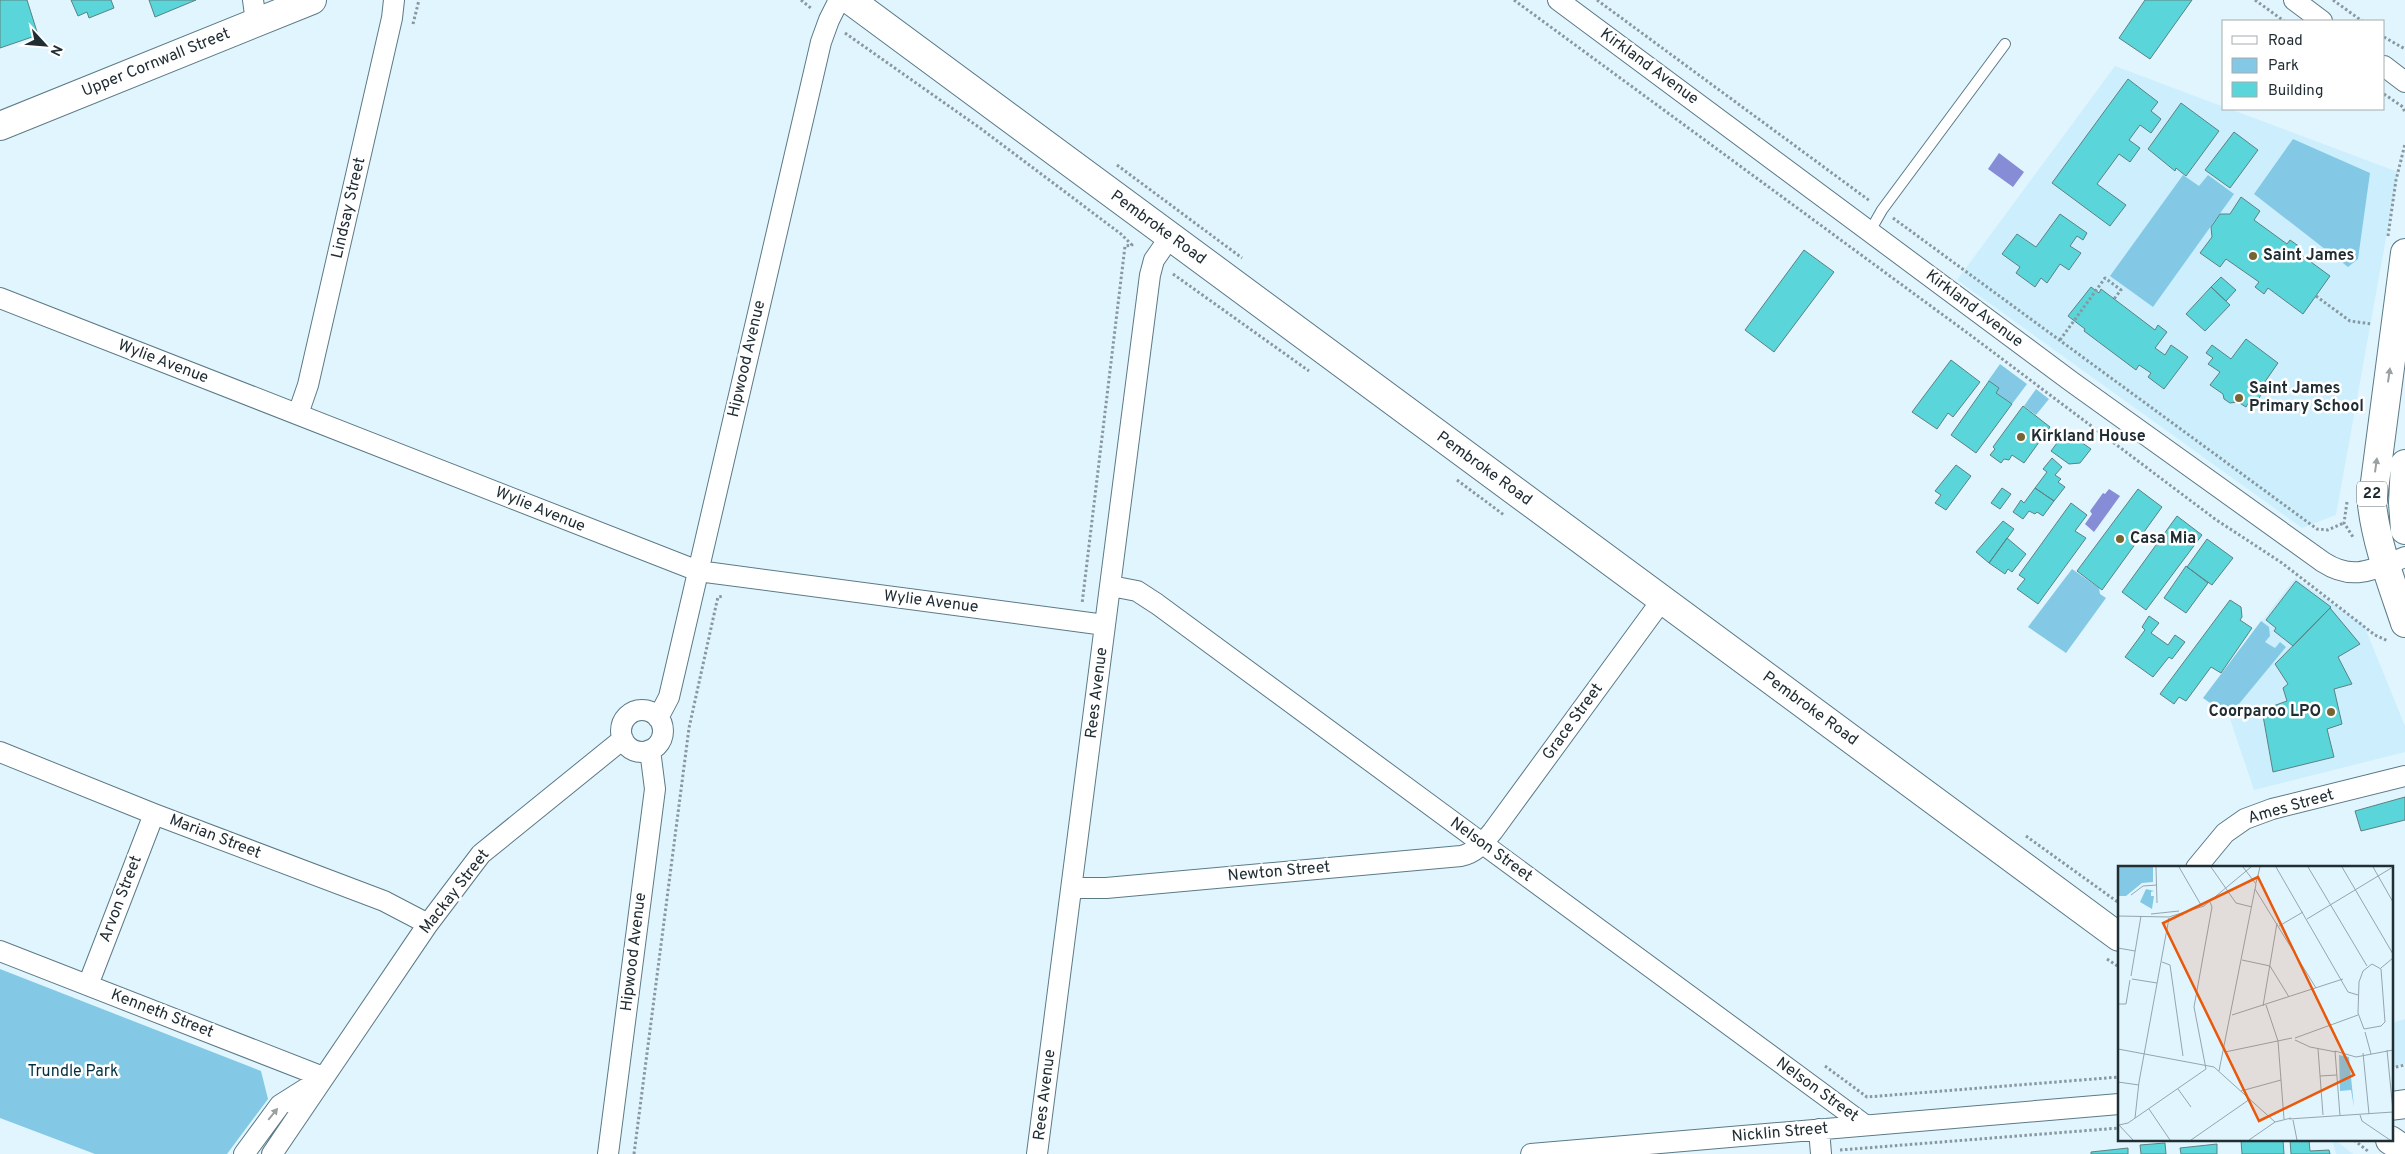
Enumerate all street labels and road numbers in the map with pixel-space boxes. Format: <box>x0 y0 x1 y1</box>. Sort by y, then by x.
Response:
street label: Upper Cornwall Street <box>79 24 233 102</box>
street label: Kirkland Avenue <box>1596 25 1702 109</box>
street label: Lindsay Street <box>328 155 370 261</box>
street label: Pembroke Road <box>1106 187 1210 269</box>
street label: Kirkland Avenue <box>1921 266 2027 352</box>
street label: Hipwood Avenue <box>724 299 770 419</box>
street label: Wylie Avenue <box>115 336 211 388</box>
street label: Pembroke Road <box>1432 428 1536 510</box>
road number: 22 <box>2357 482 2387 506</box>
street label: Wylie Avenue <box>492 483 588 537</box>
street label: Wylie Avenue <box>883 586 979 618</box>
street label: Rees Avenue <box>1081 646 1113 740</box>
street label: Pembroke Road <box>1758 668 1862 750</box>
street label: Grace Street <box>1538 680 1608 764</box>
street label: Ames Street <box>2246 785 2336 829</box>
street label: Marian Street <box>166 810 264 864</box>
street label: Nelson Street <box>1446 813 1536 887</box>
street label: Mackay Street <box>416 846 494 938</box>
street label: Arvon Street <box>95 853 147 945</box>
street label: Newton Street <box>1227 858 1331 886</box>
street label: Hipwood Avenue <box>617 892 651 1012</box>
street label: Kenneth Street <box>108 985 216 1043</box>
street label: Rees Avenue <box>1029 1048 1061 1142</box>
street label: Nelson Street <box>1772 1053 1862 1127</box>
street label: Nicklin Street <box>1731 1119 1829 1147</box>

